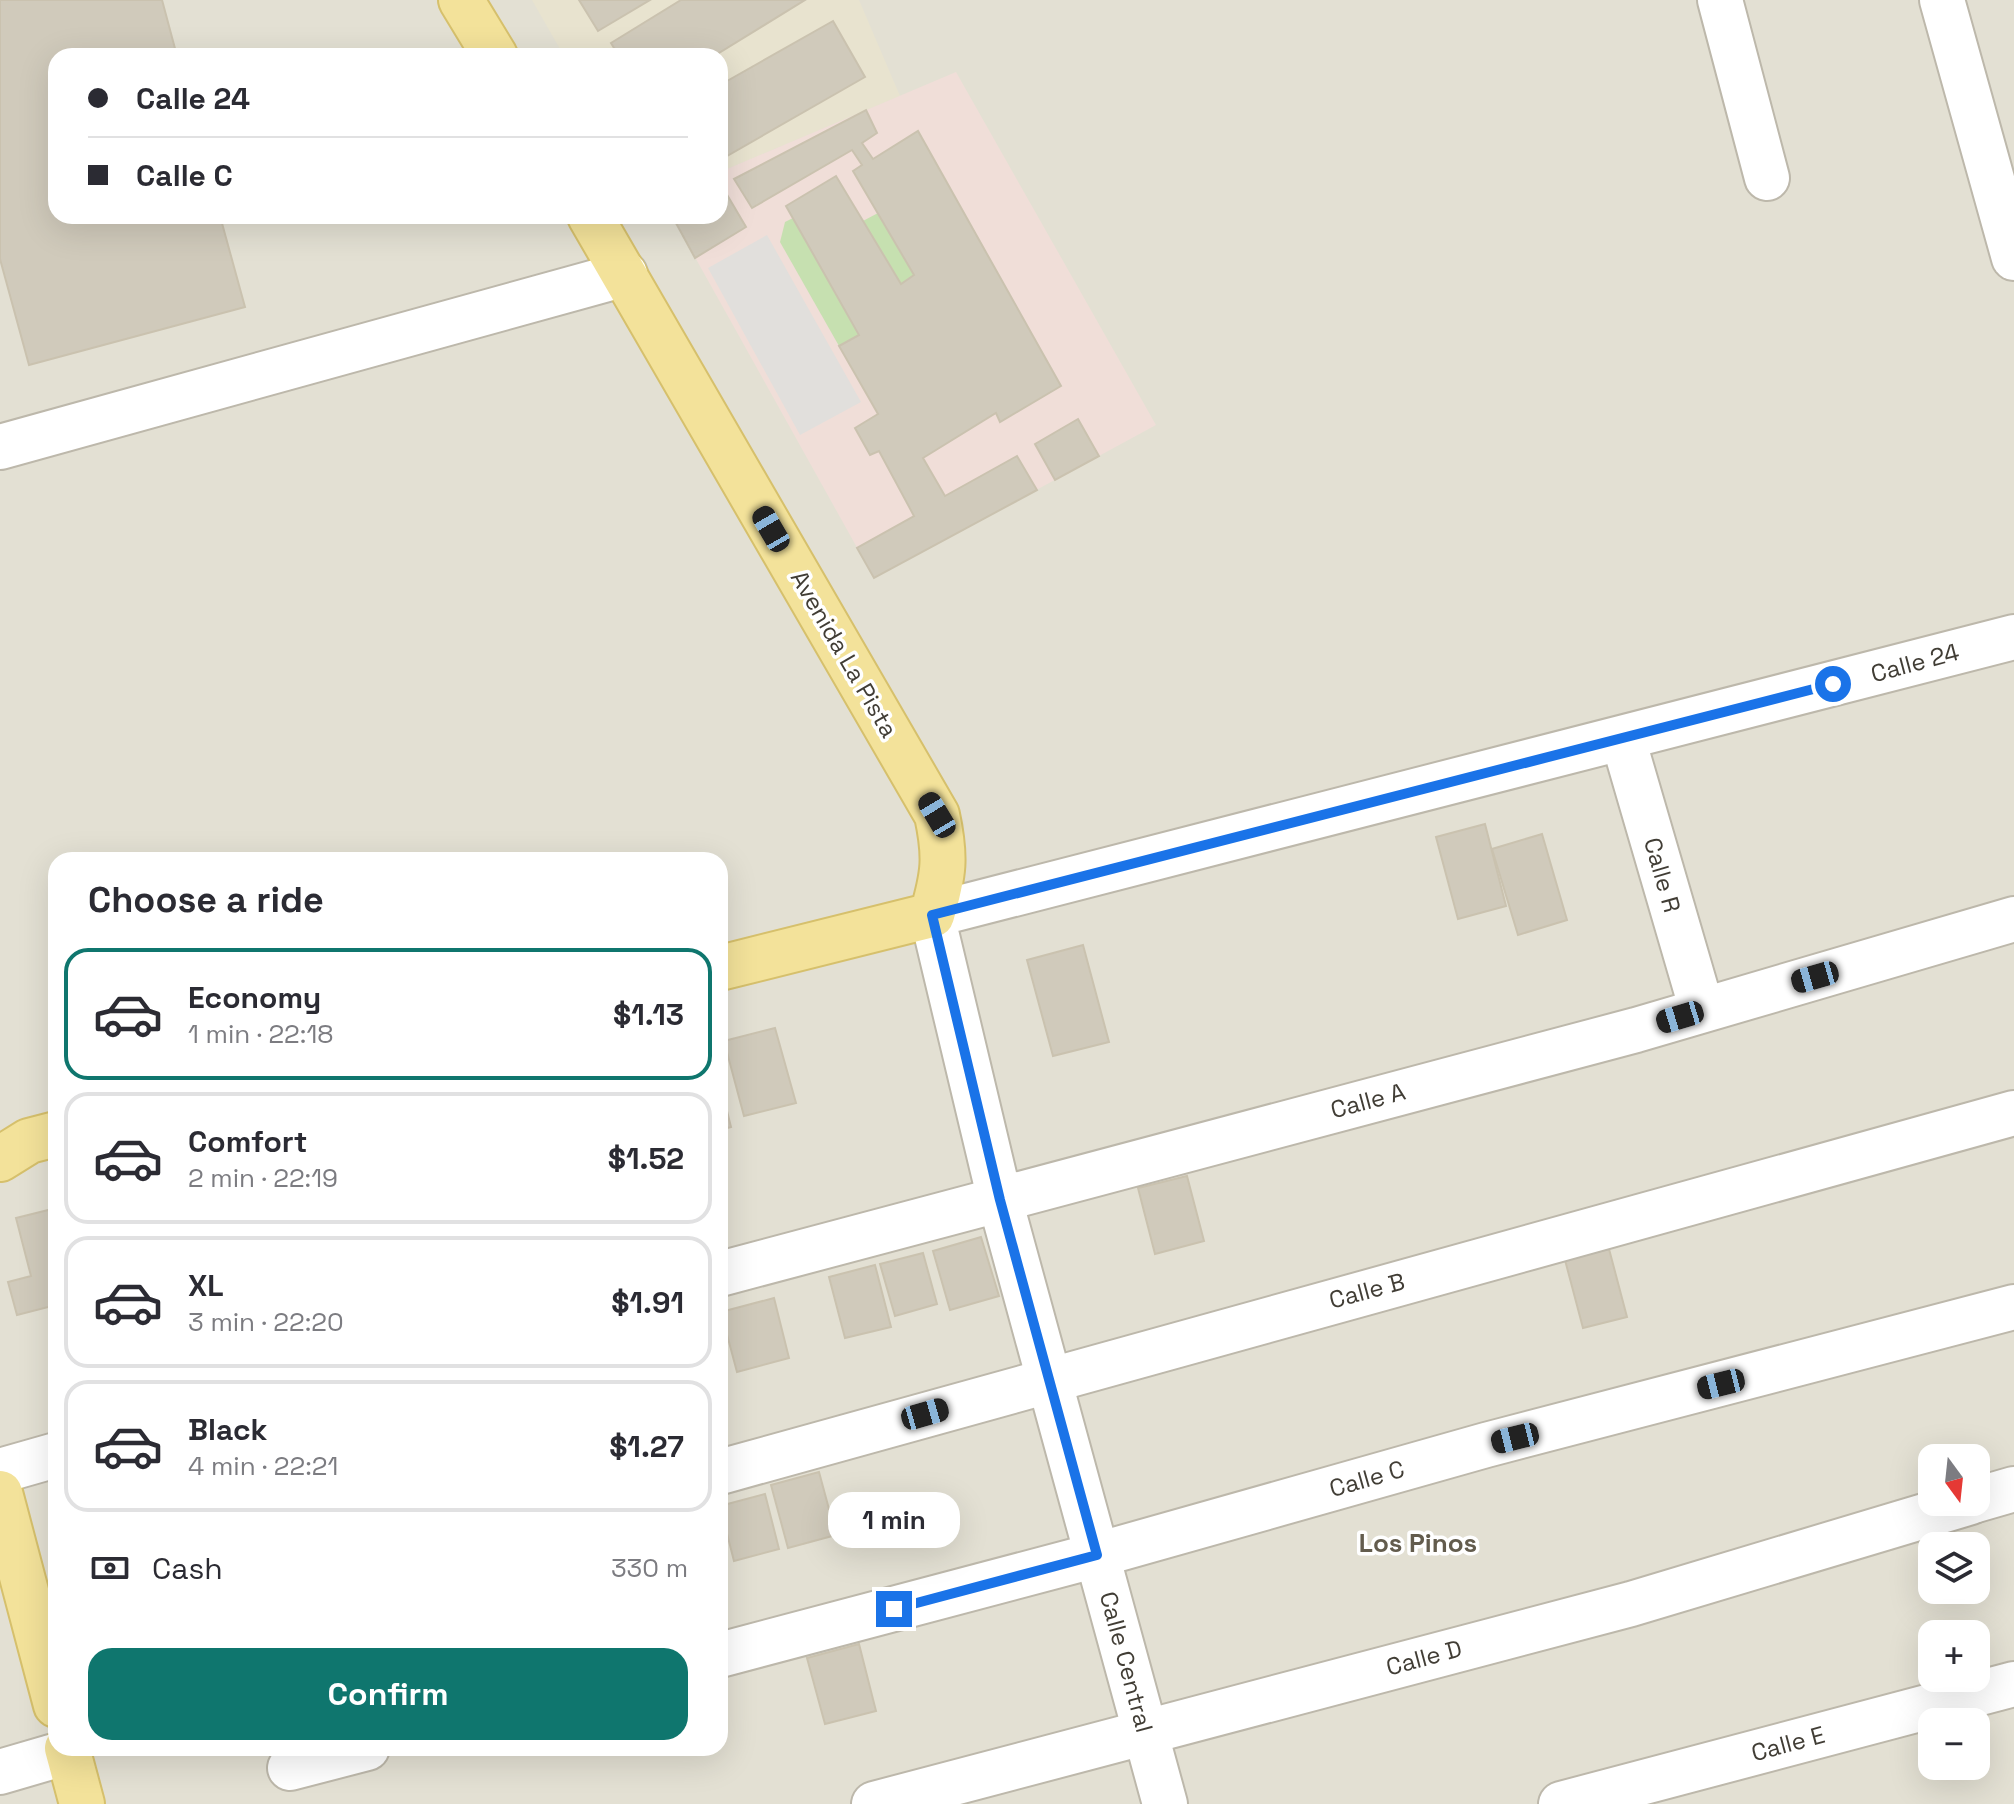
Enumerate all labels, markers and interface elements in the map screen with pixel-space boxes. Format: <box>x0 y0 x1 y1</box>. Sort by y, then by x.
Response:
text: Calle 24 <box>136 79 250 118</box>
text: Calle C <box>136 156 233 195</box>
car <box>749 502 793 556</box>
street label: Avenida La Pista <box>784 565 905 743</box>
street label: Calle 24 <box>1867 636 1962 689</box>
route start <box>1815 666 1851 702</box>
car <box>914 788 960 842</box>
street label: Calle R <box>1637 834 1688 916</box>
text: Choose a ride <box>88 877 324 923</box>
car <box>1789 959 1841 995</box>
icon: car <box>92 978 164 1050</box>
text: Economy <box>188 978 321 1017</box>
text: $1.13 <box>613 995 684 1034</box>
car <box>1654 999 1706 1035</box>
text: 1 min · 22:18 <box>188 1017 333 1051</box>
street label: Calle A <box>1327 1076 1409 1125</box>
icon: car <box>92 1122 164 1194</box>
text: Comfort <box>188 1122 307 1161</box>
text: $1.52 <box>608 1139 684 1178</box>
text: 2 min · 22:19 <box>188 1161 338 1195</box>
icon: car <box>92 1266 164 1338</box>
text: XL <box>188 1266 224 1305</box>
street label: Calle B <box>1326 1266 1408 1315</box>
text: $1.91 <box>611 1283 684 1322</box>
text: 3 min · 22:20 <box>188 1305 344 1339</box>
car <box>1695 1367 1747 1401</box>
car <box>899 1396 951 1432</box>
icon: car <box>92 1410 164 1482</box>
text: Black <box>188 1410 267 1449</box>
car <box>1489 1421 1541 1455</box>
text: $1.27 <box>609 1427 684 1466</box>
north arrow <box>1918 1444 1990 1516</box>
map controls <box>1918 1444 1990 1780</box>
text: 4 min · 22:21 <box>188 1449 338 1483</box>
street label: Calle C <box>1326 1453 1408 1504</box>
callout: 1 min <box>828 1493 960 1549</box>
text: 1 min <box>862 1503 926 1537</box>
district label: Los Pinos <box>1359 1526 1477 1560</box>
button: layers <box>1918 1532 1990 1604</box>
icon: cash <box>88 1546 132 1590</box>
text: Cash <box>152 1549 223 1588</box>
text: 330 m <box>611 1551 688 1585</box>
street label: Calle Central <box>1093 1588 1160 1736</box>
route end <box>876 1591 912 1627</box>
button: + <box>1918 1620 1990 1692</box>
street label: Calle D <box>1383 1633 1465 1682</box>
button: Confirm <box>88 1648 688 1740</box>
button: − <box>1918 1708 1990 1780</box>
street label: Calle E <box>1748 1719 1828 1768</box>

